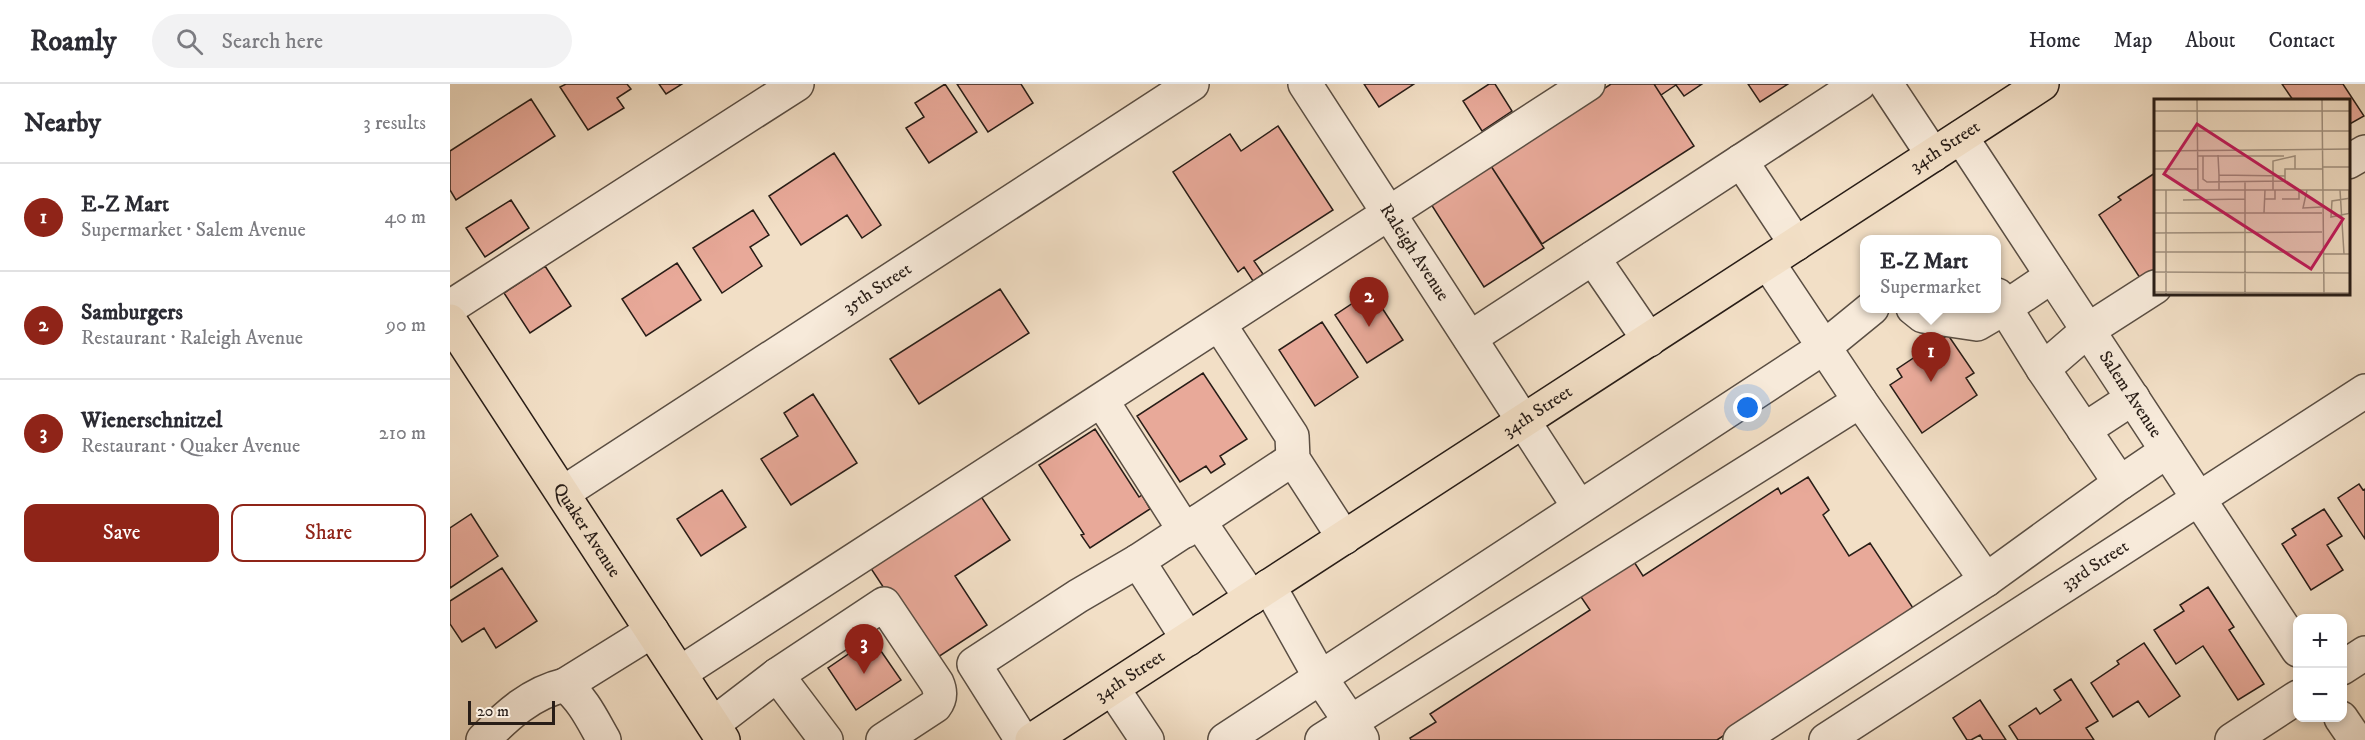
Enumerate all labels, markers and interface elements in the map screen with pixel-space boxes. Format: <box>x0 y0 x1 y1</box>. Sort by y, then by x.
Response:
search box <box>152 14 572 68</box>
text: Roamly <box>30 24 116 59</box>
icon: search <box>173 25 206 58</box>
text: Search here <box>221 28 323 55</box>
text: Home <box>2029 28 2081 54</box>
text: Map <box>2114 28 2152 54</box>
text: About <box>2185 28 2236 54</box>
text: Contact <box>2269 28 2335 54</box>
inset map <box>2154 99 2350 296</box>
text: Nearby <box>24 107 101 140</box>
text: 3 results <box>363 111 426 136</box>
street label: 34th Street <box>1906 116 1984 178</box>
text: E-Z Mart <box>81 191 169 218</box>
street label: Raleigh Avenue <box>1375 200 1454 305</box>
text: 1 <box>40 205 47 230</box>
text: 40 m <box>384 205 426 230</box>
text: Supermarket · Salem Avenue <box>81 218 306 243</box>
popup <box>1860 235 2001 313</box>
text: E-Z Mart <box>1880 248 1968 275</box>
street label: 35th Street <box>839 258 916 319</box>
text: Supermarket <box>1880 275 1981 300</box>
pin: 2 <box>1350 278 1388 327</box>
text: Samburgers <box>81 299 183 326</box>
text: 2 <box>39 313 48 338</box>
text: 90 m <box>386 313 426 338</box>
text: Restaurant · Raleigh Avenue <box>81 326 303 351</box>
pin: 1 <box>1912 332 1950 382</box>
street label: Salem Avenue <box>2094 347 2167 442</box>
street label: 34th Street <box>1499 381 1577 442</box>
your location <box>1733 393 1762 422</box>
text: Wienerschnitzel <box>81 407 222 434</box>
text: 3 <box>40 421 47 446</box>
text: 210 m <box>379 421 426 446</box>
text: Restaurant · Quaker Avenue <box>81 434 300 459</box>
street label: Quaker Avenue <box>548 479 625 582</box>
button: Save <box>24 504 219 562</box>
button: Share <box>231 504 426 562</box>
street label: 33rd Street <box>2058 536 2133 595</box>
map controls <box>2293 614 2347 722</box>
button: + <box>2293 614 2347 668</box>
pin: 3 <box>844 624 884 674</box>
street label: 34th Street <box>1091 645 1169 707</box>
button: − <box>2293 668 2347 722</box>
scale bar <box>468 698 555 726</box>
text: 20 m <box>477 701 509 721</box>

